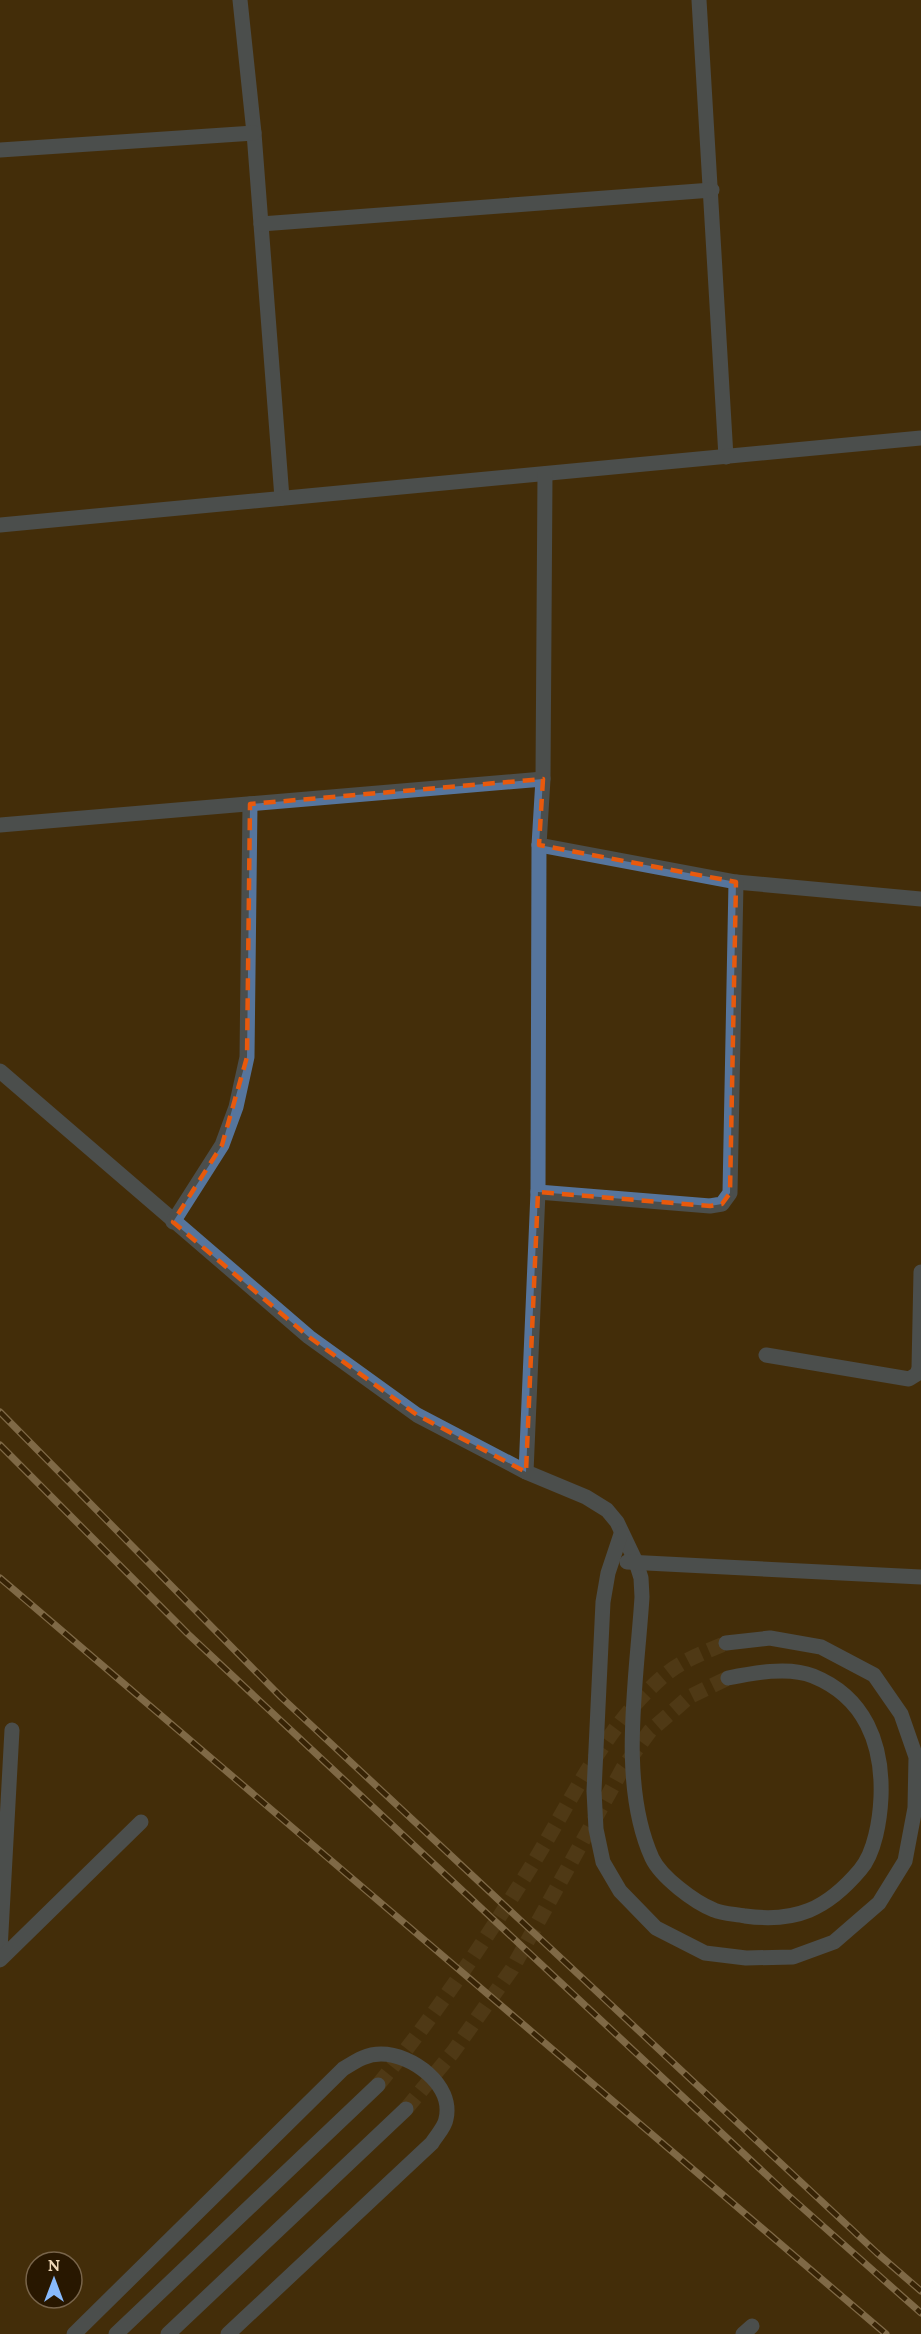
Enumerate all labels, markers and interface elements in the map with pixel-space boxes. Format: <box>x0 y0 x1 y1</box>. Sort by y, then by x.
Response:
north arrow <box>24 2250 84 2310</box>
text: N <box>48 2255 60 2275</box>

